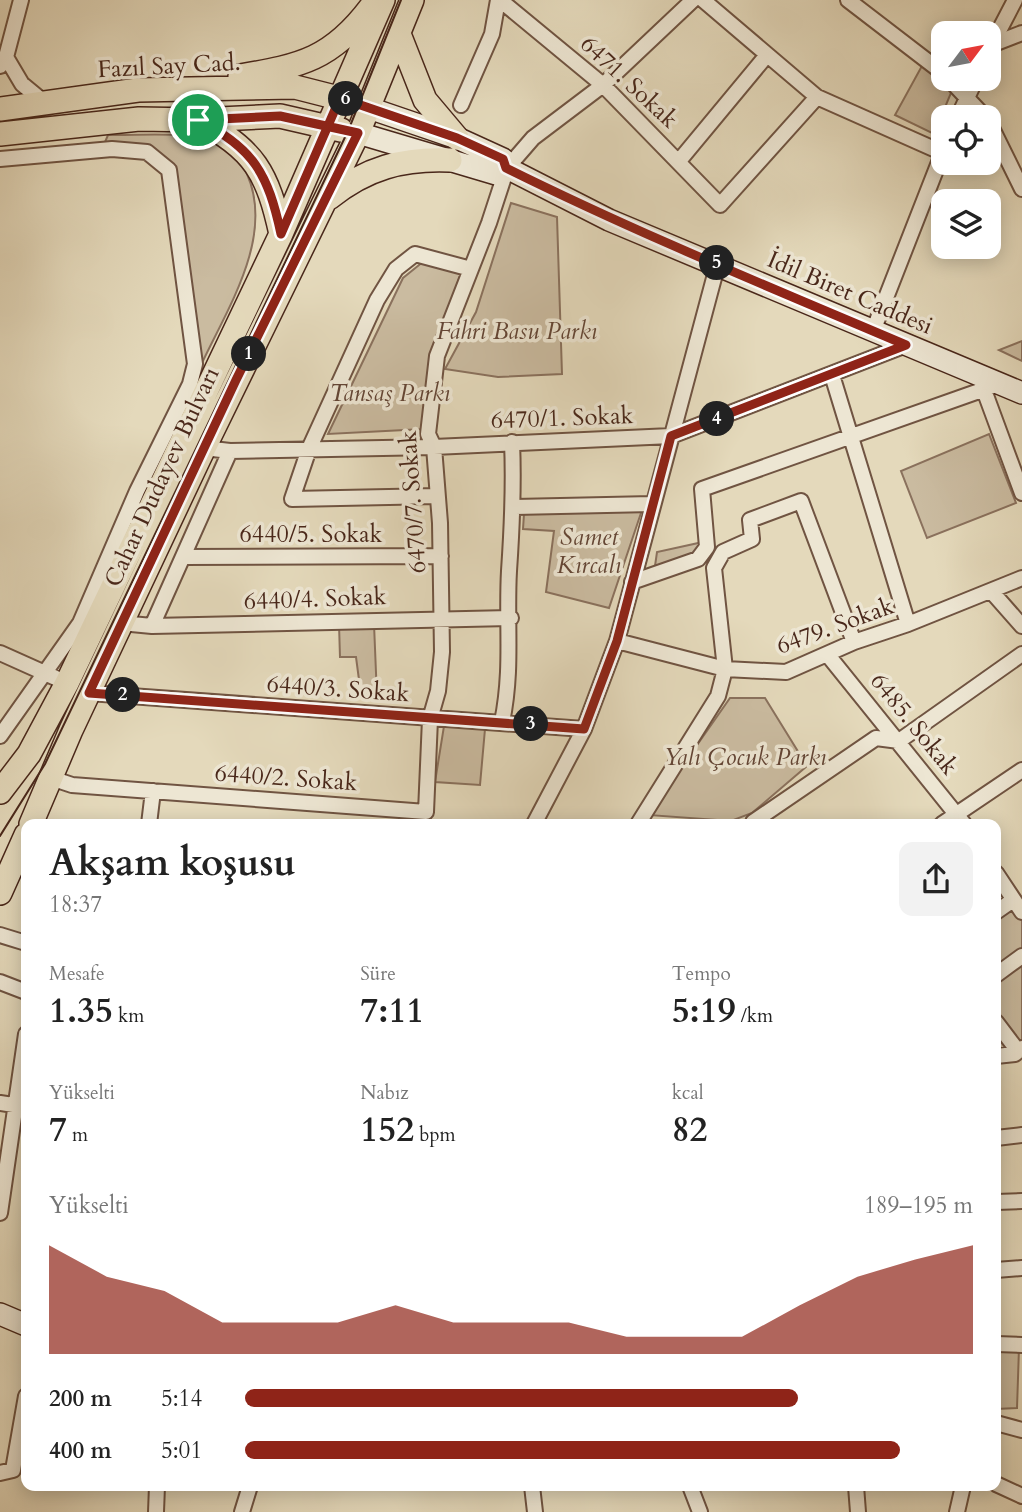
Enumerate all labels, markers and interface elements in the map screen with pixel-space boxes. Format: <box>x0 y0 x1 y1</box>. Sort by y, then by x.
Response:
north arrow <box>931 21 1001 91</box>
map controls <box>931 21 1001 259</box>
street label: 6471. Sokak <box>573 28 685 136</box>
street label: Fazıl Say Cad. <box>97 46 241 86</box>
pin: 6 <box>328 82 364 116</box>
text: 6 <box>341 85 350 111</box>
pin <box>168 90 228 150</box>
icon: arrive <box>179 101 217 139</box>
button: locate <box>931 105 1001 175</box>
button: layers <box>931 189 1001 259</box>
street label: İdil Biret Caddesi <box>762 243 938 343</box>
pin: 5 <box>700 246 734 280</box>
text: 5 <box>712 249 721 275</box>
park label: Fahri Basu Parkı <box>437 315 598 348</box>
pin: 1 <box>232 336 266 372</box>
text: 1 <box>244 340 253 366</box>
street label: Cahar Dudayev Bulvarı <box>97 361 228 592</box>
park label: Tansaş Parkı <box>330 377 451 410</box>
street label: 6470/1. Sokak <box>490 399 634 437</box>
pin: 4 <box>700 402 734 436</box>
text: 4 <box>712 405 721 431</box>
street label: 6470/7. Sokak <box>392 429 434 574</box>
street label: 6440/5. Sokak <box>240 518 383 551</box>
park label: Samet Kırcalı <box>557 521 622 582</box>
street label: 6440/4. Sokak <box>243 580 387 618</box>
street label: 6479. Sokak <box>772 589 898 662</box>
street label: 6485. Sokak <box>863 666 966 782</box>
street label: 6440/3. Sokak <box>266 668 411 710</box>
pin: 2 <box>106 678 140 712</box>
text: 2 <box>118 681 127 707</box>
pin: 3 <box>514 706 548 742</box>
text: 3 <box>526 710 535 736</box>
park label: Yalı Çocuk Parkı <box>663 741 827 774</box>
street label: 6440/2. Sokak <box>214 757 359 799</box>
text: Akşam koşusu <box>49 837 296 889</box>
button: share <box>899 842 973 916</box>
text: 18:37 <box>49 889 102 920</box>
text: Mesafe <box>49 961 105 987</box>
text: Süre <box>360 961 396 987</box>
text: Tempo <box>672 961 731 987</box>
text: 1.35 <box>49 987 113 1035</box>
text: 7:11 <box>360 987 424 1035</box>
text: 5:19 <box>672 987 736 1035</box>
text: km <box>113 1003 144 1029</box>
text: /km <box>736 1003 773 1029</box>
text: Yükselti <box>49 1080 115 1106</box>
text: Nabız <box>360 1080 409 1106</box>
text: kcal <box>672 1080 704 1106</box>
text: 7 <box>49 1106 67 1154</box>
text: 152 <box>360 1106 414 1154</box>
text: 82 <box>672 1106 708 1154</box>
text: m <box>67 1122 88 1148</box>
text: bpm <box>414 1122 456 1148</box>
text: Yükselti <box>49 1190 129 1221</box>
text: 189–195 m <box>864 1190 973 1221</box>
text: 200 m <box>49 1383 112 1414</box>
text: 5:14 <box>161 1383 202 1414</box>
text: 400 m <box>49 1435 112 1466</box>
text: 5:01 <box>161 1435 202 1466</box>

